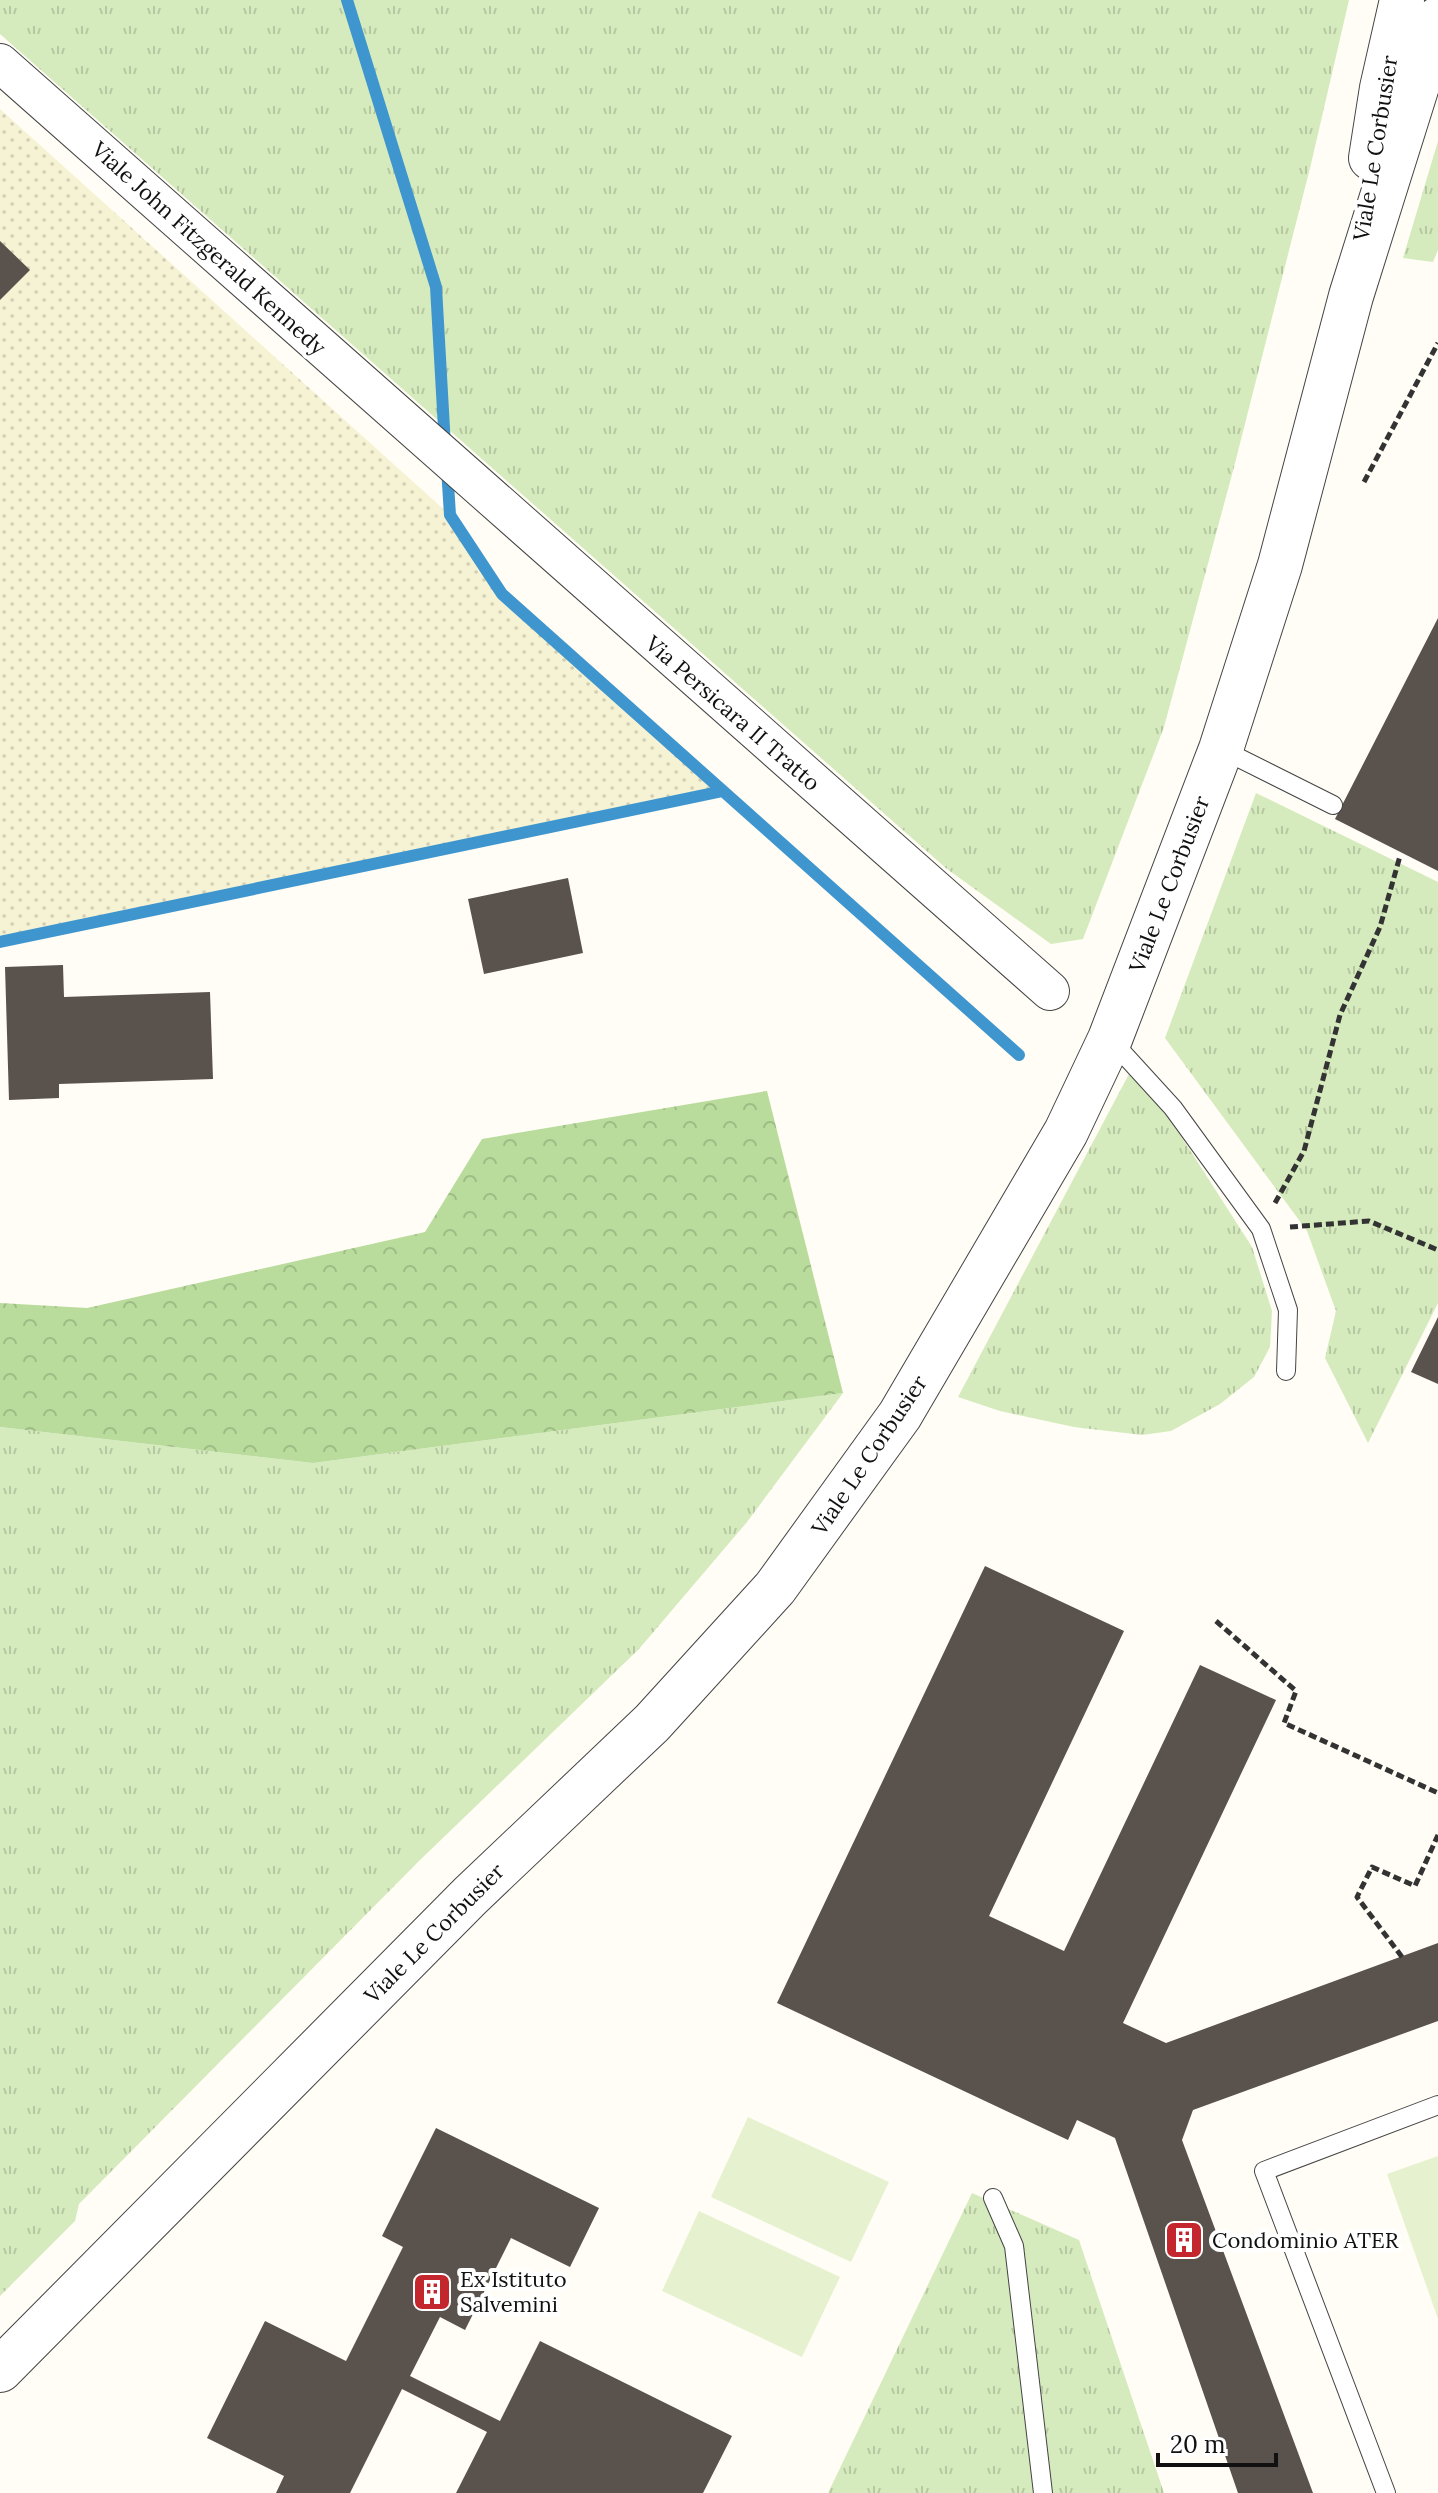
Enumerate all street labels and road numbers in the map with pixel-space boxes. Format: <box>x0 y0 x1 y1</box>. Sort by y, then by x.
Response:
street label: Viale Le Corbusier <box>1346 53 1404 244</box>
street label: Viale John Fitzgerald Kennedy <box>85 134 332 361</box>
street label: Via Persicara II Tratto <box>639 629 826 797</box>
street label: Viale Le Corbusier <box>1122 791 1216 977</box>
street label: Viale Le Corbusier <box>805 1369 933 1541</box>
street label: Viale Le Corbusier <box>357 1857 510 2010</box>

